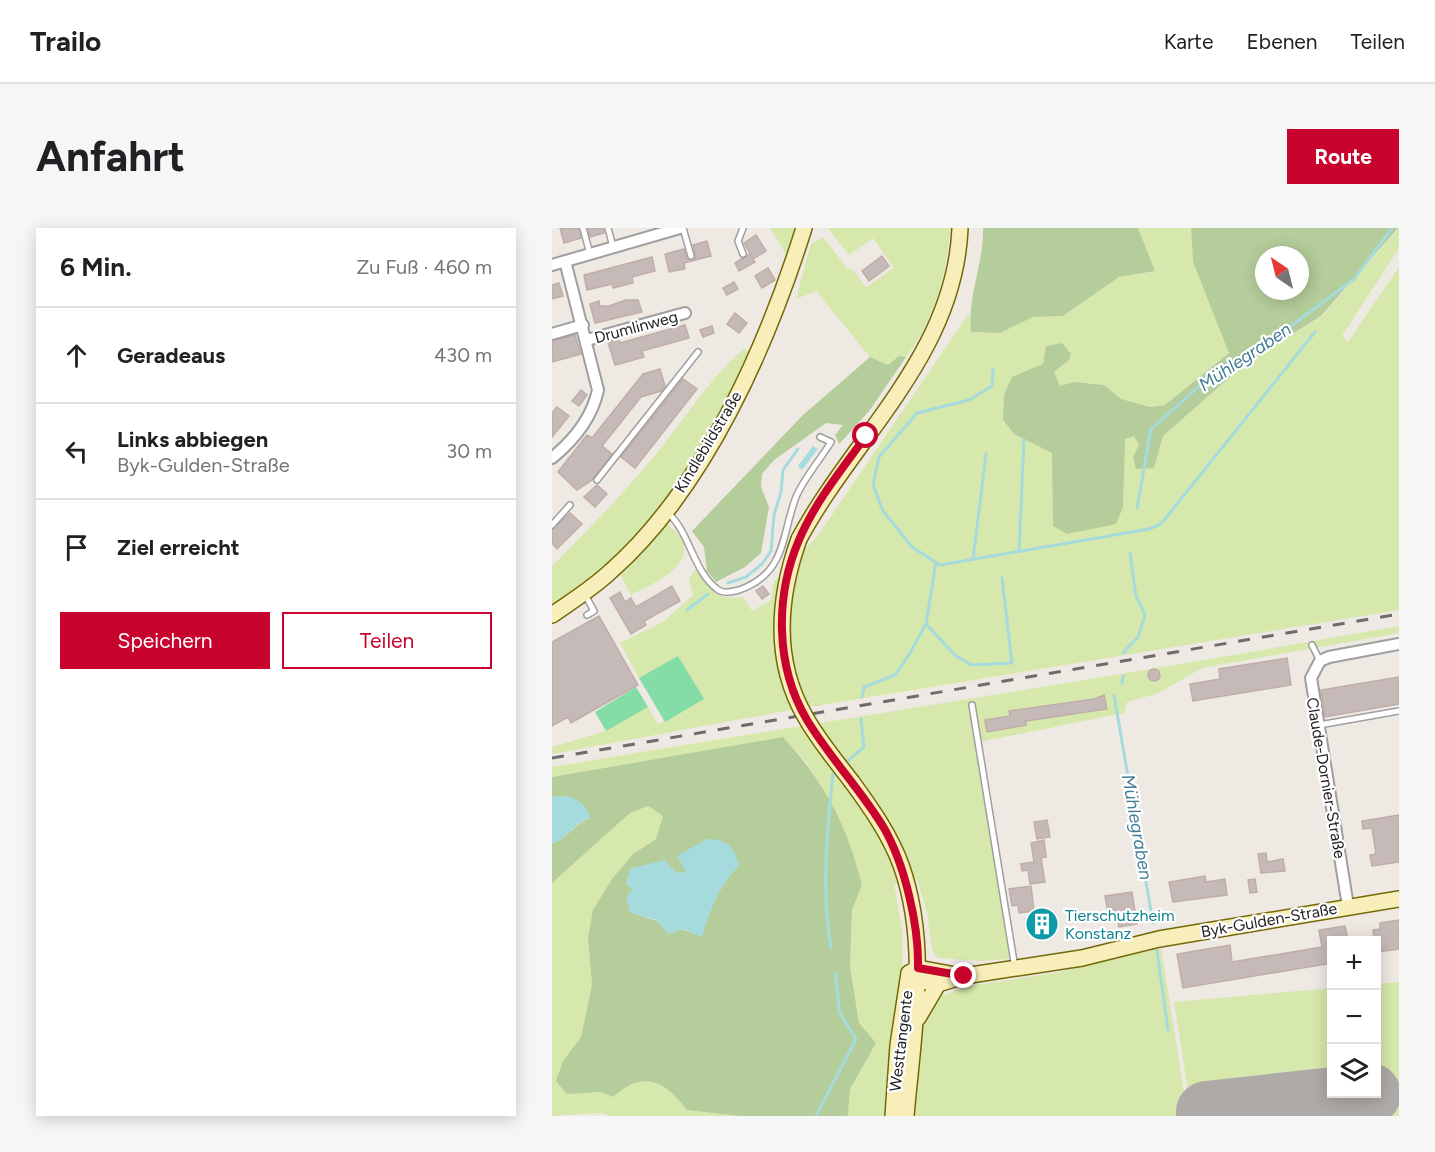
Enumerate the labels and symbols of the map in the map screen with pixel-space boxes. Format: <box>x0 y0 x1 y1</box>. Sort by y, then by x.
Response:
north arrow <box>1255 246 1309 300</box>
street label: Drumlinweg <box>592 307 680 347</box>
water label: Mühlegraben <box>1195 318 1295 396</box>
street label: Kindlebildstraße <box>670 388 746 496</box>
route start <box>852 422 878 448</box>
street label: Claude-Dornier-Straße <box>1302 696 1350 860</box>
water label: Mühlegraben <box>1117 772 1157 882</box>
street label: Byk-Gulden-Straße <box>1199 899 1339 941</box>
building icon: Tierschutzheim Konstanz <box>1024 906 1060 942</box>
place label: Tierschutzheim Konstanz <box>1065 906 1175 943</box>
route end <box>950 962 976 988</box>
street label: Westtangente <box>885 989 917 1093</box>

